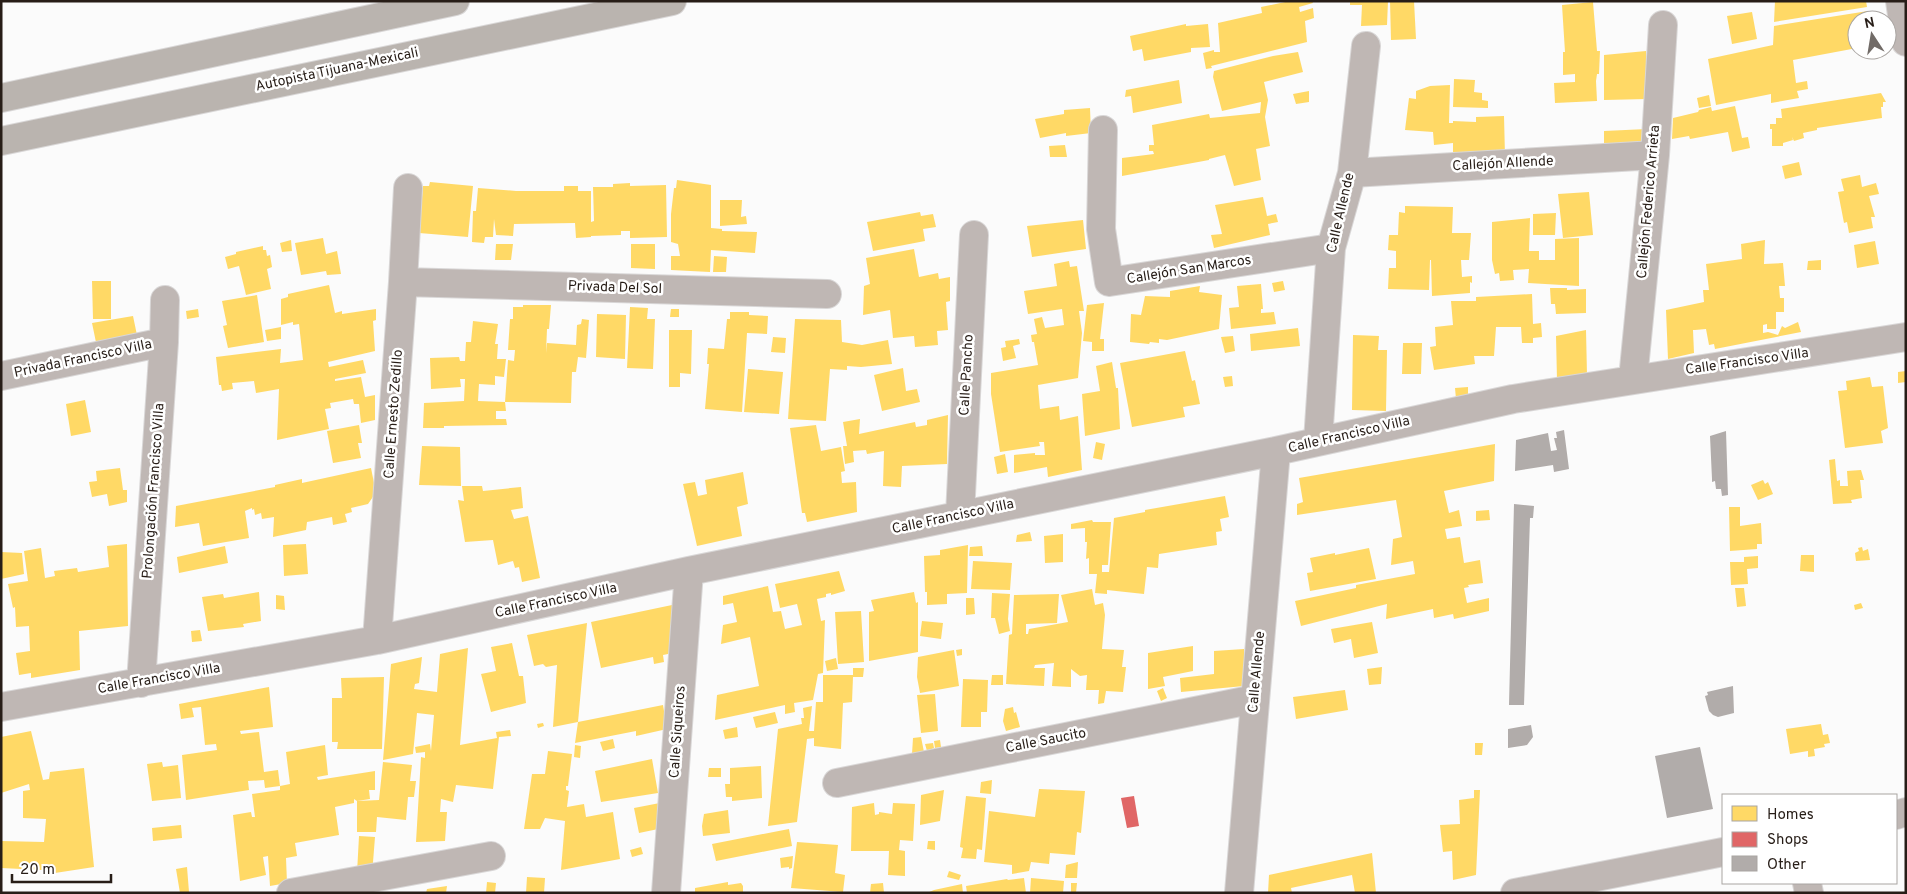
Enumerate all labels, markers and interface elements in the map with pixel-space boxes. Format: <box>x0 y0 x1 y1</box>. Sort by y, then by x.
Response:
north arrow <box>1847 10 1897 60</box>
text: N <box>1863 14 1876 33</box>
street label: Autopista Tijuana-Mexicali <box>254 44 420 96</box>
street label: Callejón Federico Arrieta <box>1634 124 1664 280</box>
street label: Callejón Allende <box>1452 153 1554 175</box>
street label: Calle Allende <box>1323 171 1359 255</box>
street label: Callejón San Marcos <box>1126 252 1252 288</box>
street label: Privada Del Sol <box>568 278 662 298</box>
street label: Calle Pancho <box>956 334 978 416</box>
street label: Privada Francisco Villa <box>13 336 153 382</box>
street label: Calle Francisco Villa <box>1684 345 1810 379</box>
street label: Calle Ernesto Zedillo <box>381 349 407 479</box>
street label: Prolongación Francisco Villa <box>139 403 169 579</box>
street label: Calle Francisco Villa <box>1287 413 1411 457</box>
street label: Calle Francisco Villa <box>890 496 1016 538</box>
street label: Calle Francisco Villa <box>493 580 619 622</box>
street label: Calle Allende <box>1245 630 1269 714</box>
street label: Calle Francisco Villa <box>96 660 222 698</box>
street label: Calle Siqueiros <box>666 685 690 779</box>
street label: Calle Saucito <box>1004 725 1088 757</box>
legend <box>1722 794 1897 884</box>
text: Homes <box>1767 806 1814 825</box>
text: Shops <box>1767 831 1808 850</box>
scale bar <box>12 852 111 884</box>
text: Other <box>1767 856 1806 875</box>
text: 20 m <box>20 861 55 880</box>

